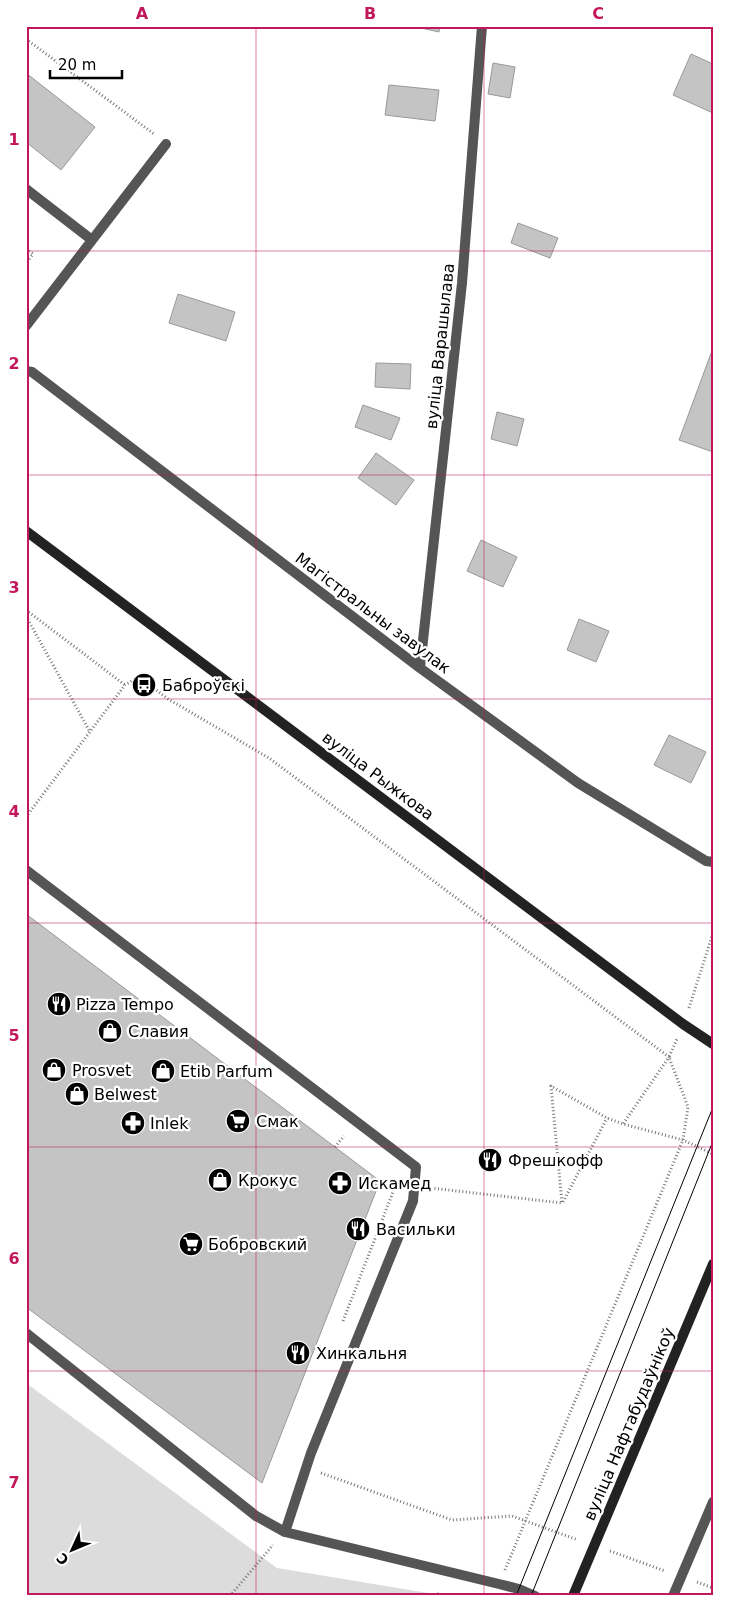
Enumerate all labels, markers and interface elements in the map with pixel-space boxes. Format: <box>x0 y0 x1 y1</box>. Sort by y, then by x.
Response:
text: A <box>136 4 149 23</box>
text: B <box>364 4 376 23</box>
text: C <box>592 4 604 23</box>
scale bar <box>50 48 122 80</box>
text: 20 m <box>58 56 96 74</box>
text: 1 <box>8 130 20 149</box>
street label: вуліца Варашылава <box>422 262 458 430</box>
text: 2 <box>8 354 20 373</box>
street label: Магістральны завулак <box>292 548 455 678</box>
text: 3 <box>8 578 20 597</box>
bus stop icon: Баброўскі <box>131 672 157 698</box>
place label: Баброўскі <box>162 676 245 695</box>
street label: вуліца Рыжкова <box>318 728 438 824</box>
text: 4 <box>8 802 20 821</box>
restaurant icon: Pizza Tempo <box>46 991 72 1017</box>
place label: Pizza Tempo <box>76 995 174 1014</box>
shop icon: Славия <box>97 1018 123 1044</box>
place label: Славия <box>128 1022 189 1041</box>
text: 5 <box>8 1026 20 1045</box>
shop icon: Prosvet <box>41 1057 67 1083</box>
shop icon: Etib Parfum <box>150 1058 176 1084</box>
place label: Prosvet <box>72 1061 131 1080</box>
place label: Etib Parfum <box>180 1062 273 1081</box>
shop icon: Belwest <box>64 1081 90 1107</box>
place label: Belwest <box>94 1085 157 1104</box>
supermarket icon: Смак <box>225 1108 251 1134</box>
pharmacy icon: Inlek <box>120 1110 146 1136</box>
place label: Смак <box>256 1112 299 1131</box>
place label: Inlek <box>150 1114 189 1133</box>
restaurant icon: Фрешкофф <box>477 1147 503 1173</box>
place label: Фрешкофф <box>508 1151 603 1170</box>
shop icon: Крокус <box>207 1167 233 1193</box>
pharmacy icon: Искамед <box>327 1170 353 1196</box>
place label: Крокус <box>238 1171 297 1190</box>
place label: Искамед <box>358 1174 431 1193</box>
restaurant icon: Васильки <box>345 1216 371 1242</box>
place label: Васильки <box>376 1220 456 1239</box>
supermarket icon: Бобровский <box>178 1231 204 1257</box>
place label: Бобровский <box>208 1235 307 1254</box>
text: 6 <box>8 1249 20 1268</box>
street label: вуліца Нафтабудаўнікоў <box>580 1325 678 1523</box>
restaurant icon: Хинкальня <box>285 1340 311 1366</box>
place label: Хинкальня <box>316 1344 407 1363</box>
text: 7 <box>8 1473 20 1492</box>
north arrow <box>48 1524 98 1574</box>
text: С <box>53 1550 72 1568</box>

